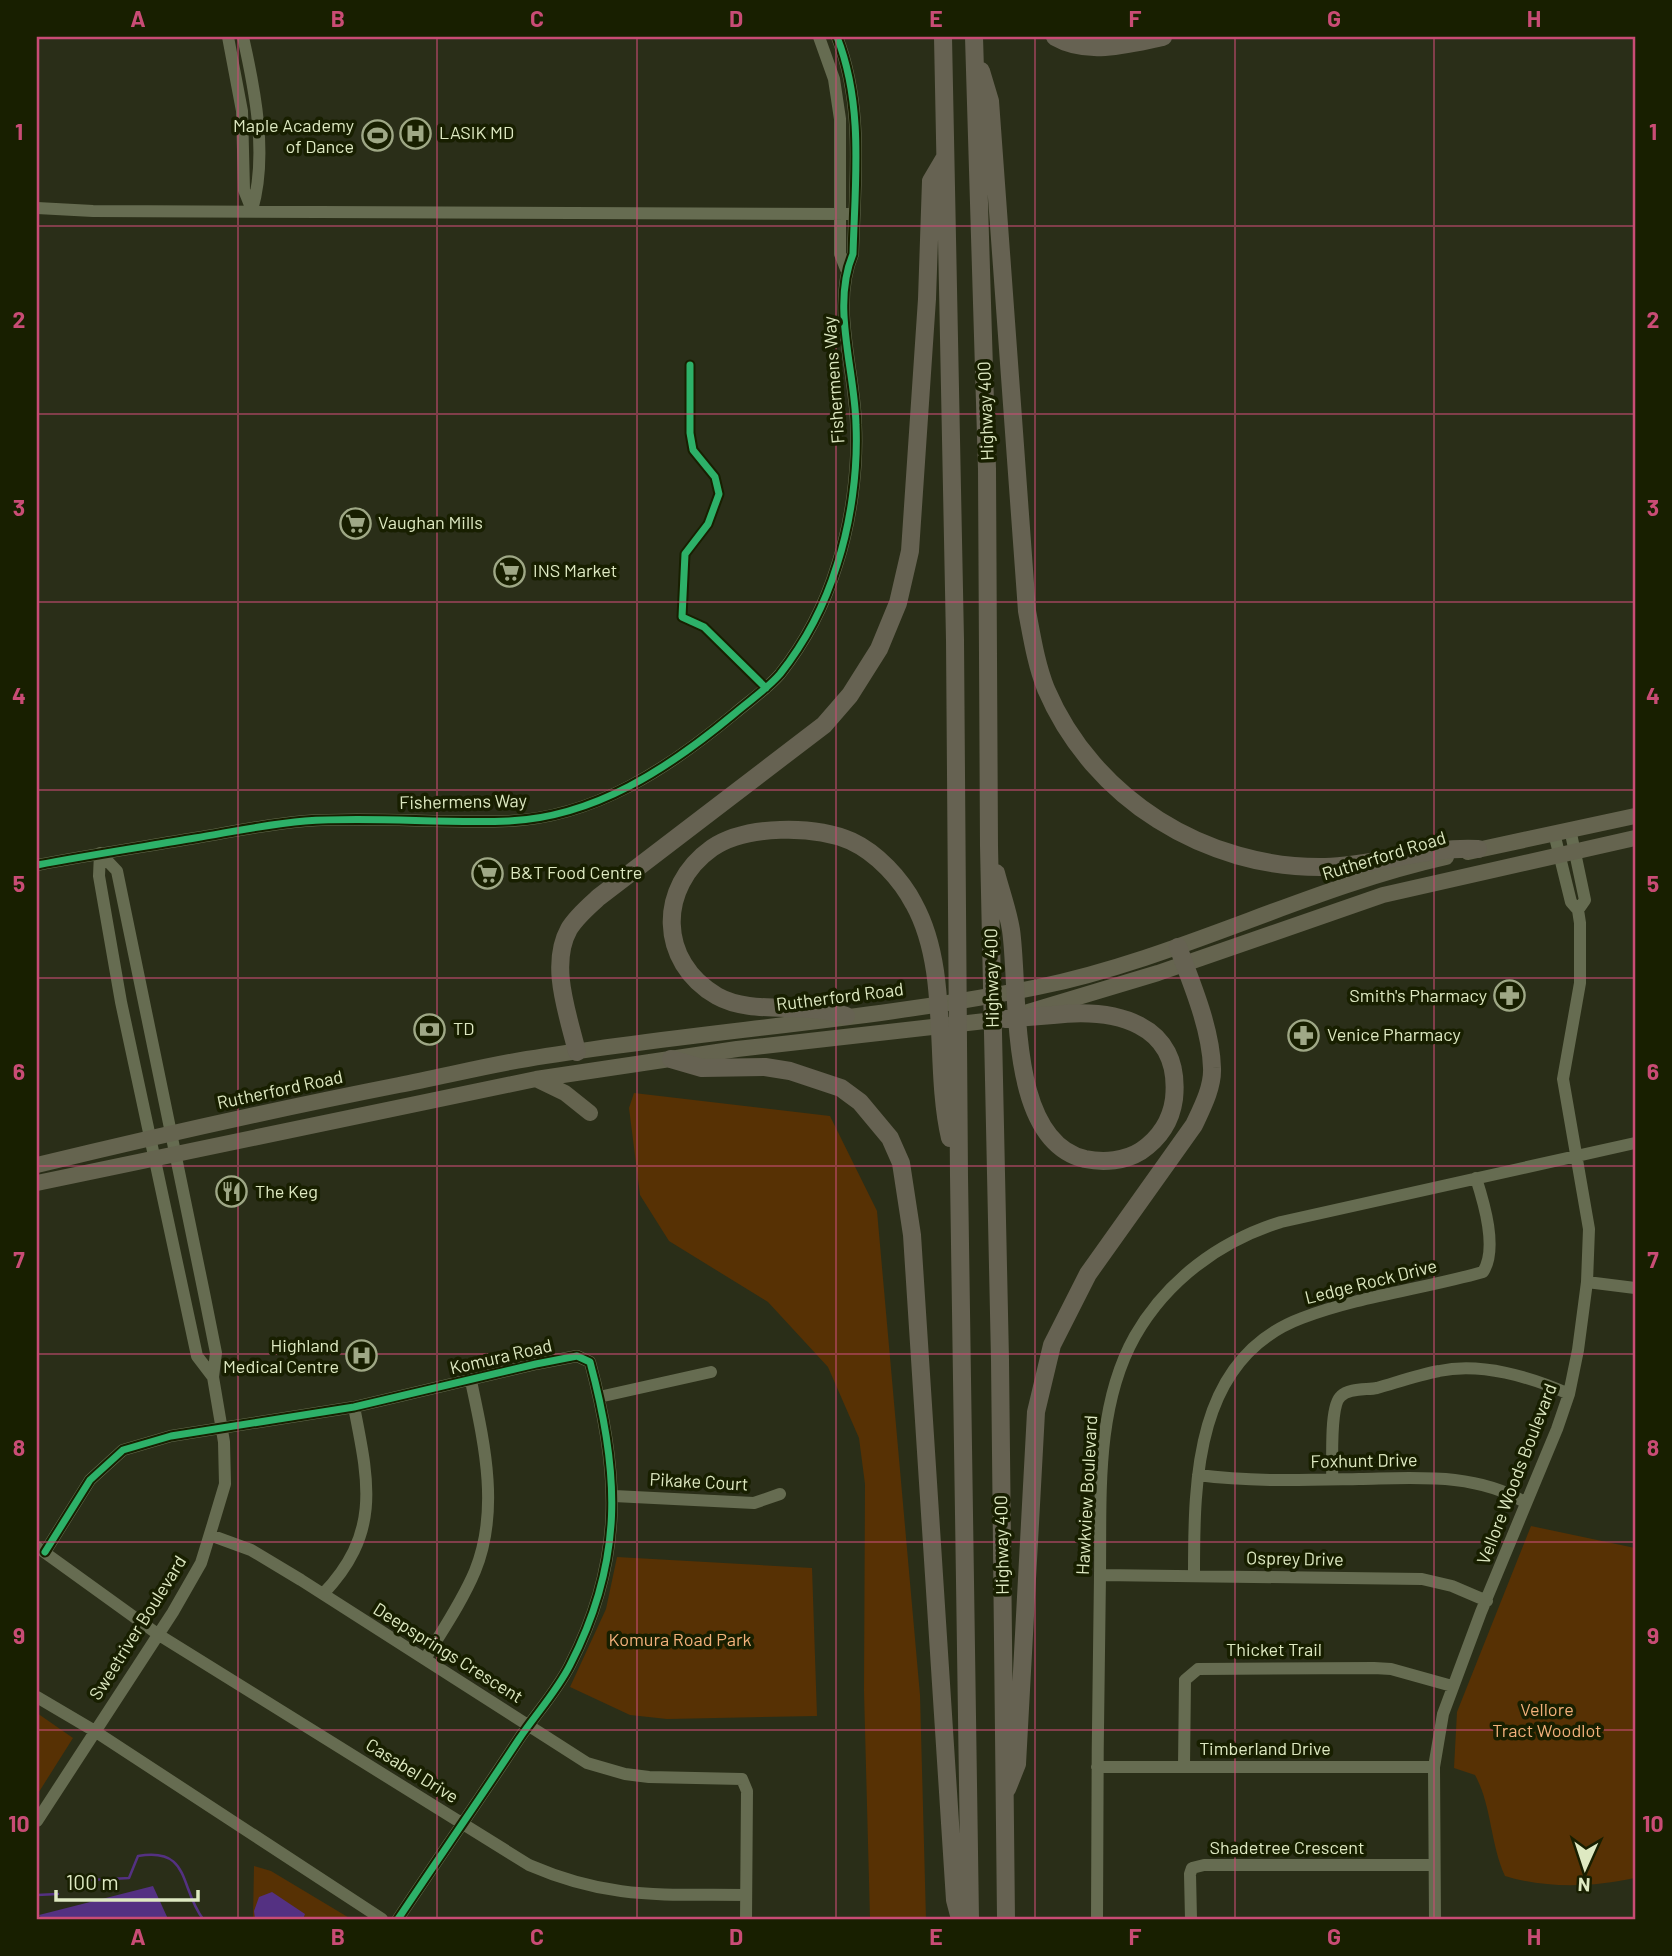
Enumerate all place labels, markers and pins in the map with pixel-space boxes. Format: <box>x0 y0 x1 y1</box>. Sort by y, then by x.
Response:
place label: Maple Academy of Dance <box>233 114 354 157</box>
hospital icon: LASIK MD <box>399 116 433 150</box>
sports icon: Maple Academy of Dance <box>360 119 394 153</box>
place label: LASIK MD <box>439 121 514 143</box>
supermarket icon: Vaughan Mills <box>338 506 372 540</box>
place label: Vaughan Mills <box>378 511 483 533</box>
supermarket icon: INS Market <box>493 554 527 588</box>
place label: INS Market <box>533 559 617 581</box>
supermarket icon: B&T Food Centre <box>470 856 504 890</box>
place label: B&T Food Centre <box>510 861 642 883</box>
pharmacy icon: Smith's Pharmacy <box>1493 979 1527 1013</box>
place label: Smith's Pharmacy <box>1349 984 1487 1006</box>
bank icon: TD <box>413 1012 447 1046</box>
place label: TD <box>453 1017 474 1039</box>
pharmacy icon: Venice Pharmacy <box>1287 1018 1321 1052</box>
place label: Venice Pharmacy <box>1327 1023 1461 1045</box>
restaurant icon: The Keg <box>215 1175 249 1209</box>
place label: The Keg <box>255 1180 318 1202</box>
place label: Highland Medical Centre <box>223 1334 339 1377</box>
hospital icon: Highland Medical Centre <box>345 1339 379 1373</box>

